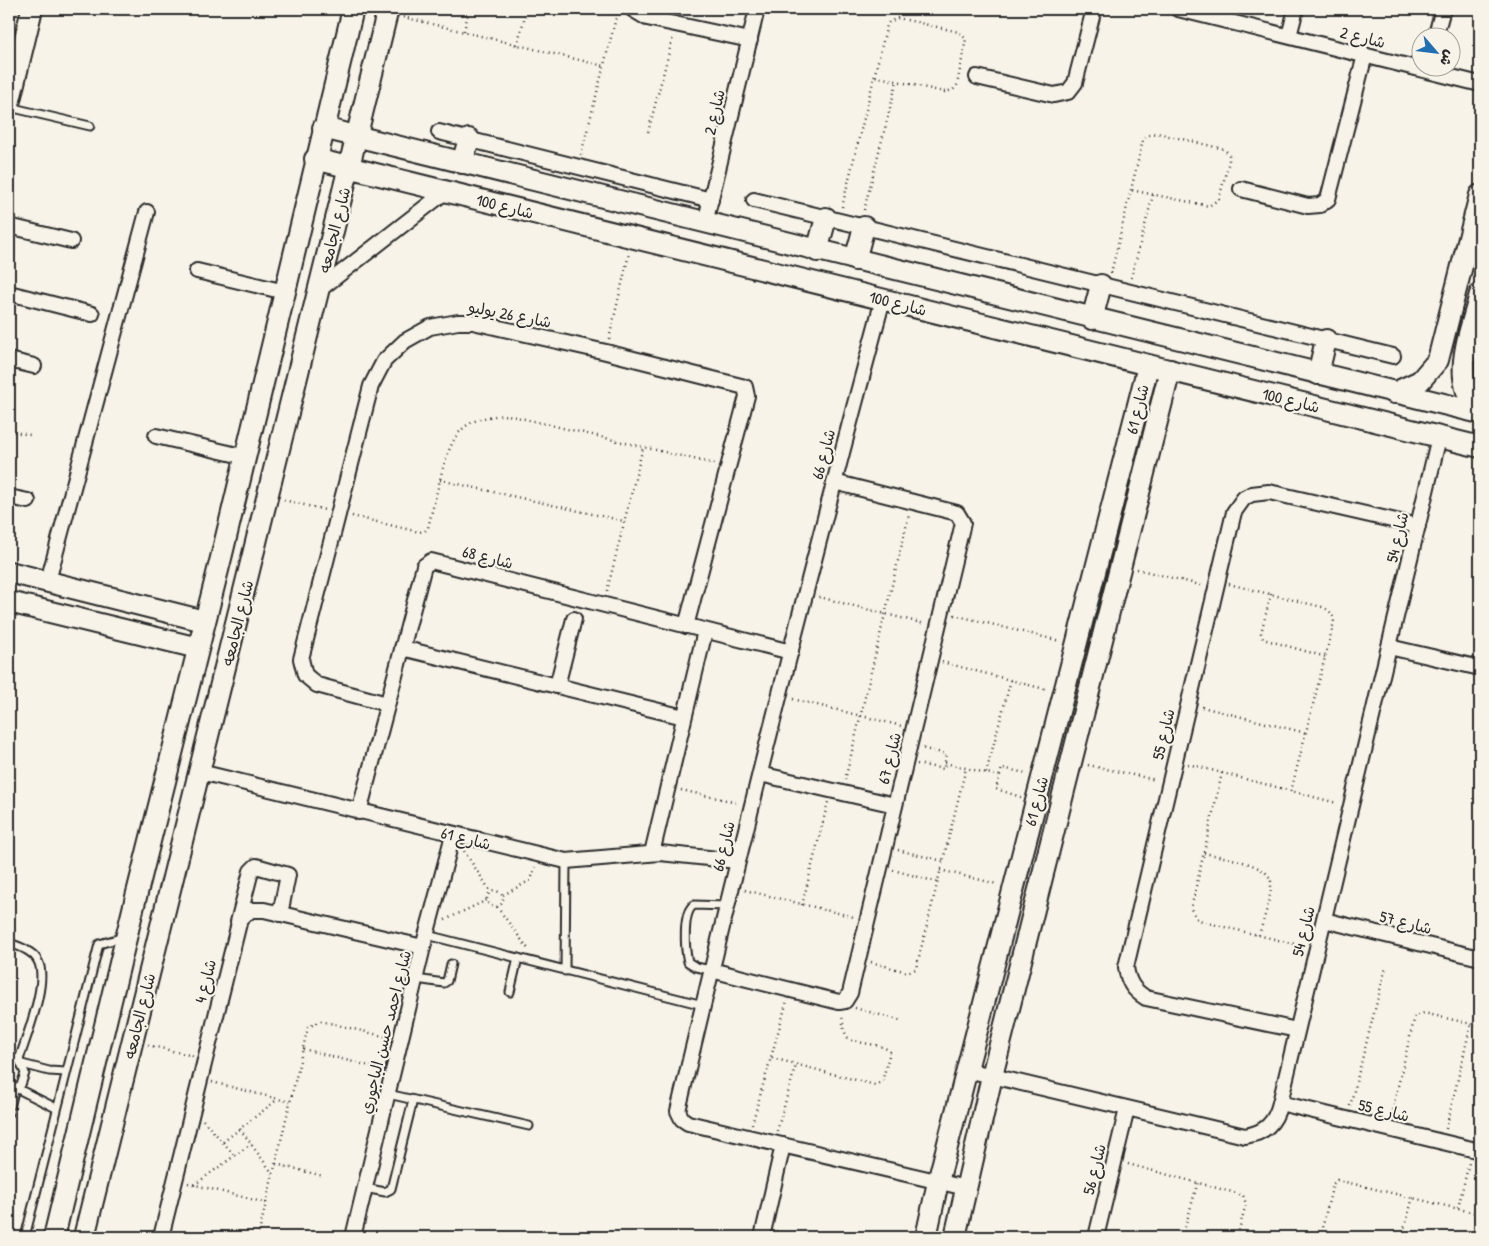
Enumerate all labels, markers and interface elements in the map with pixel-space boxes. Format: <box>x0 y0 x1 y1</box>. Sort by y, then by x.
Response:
street label: شارع 2 <box>1338 21 1388 54</box>
north arrow <box>1412 28 1462 78</box>
text: ش <box>1436 47 1460 70</box>
street label: شارع 2 <box>698 87 731 137</box>
street label: شارع الجامعه <box>313 185 356 276</box>
street label: شارع 100 <box>474 188 536 225</box>
street label: شارع 100 <box>867 285 929 322</box>
street label: شارع 26 يوليو <box>465 295 553 334</box>
street label: شارع 61 <box>1120 382 1155 436</box>
street label: شارع 100 <box>1260 382 1322 419</box>
street label: شارع 66 <box>806 426 841 482</box>
street label: شارع 54 <box>1381 510 1414 565</box>
street label: شارع 68 <box>460 540 516 575</box>
street label: شارع الجامعه <box>216 578 259 669</box>
street label: شارع 55 <box>1146 706 1181 762</box>
street label: شارع 67 <box>872 730 907 786</box>
street label: شارع 61 <box>1019 774 1054 829</box>
street label: شارع 66 <box>706 819 741 874</box>
street label: شارع 61 <box>439 821 493 856</box>
street label: شارع 54 <box>1286 904 1321 959</box>
street label: شارع 57 <box>1377 905 1434 940</box>
street label: شارع احمد حسن الباجوري <box>354 948 417 1116</box>
street label: شارع 4 <box>189 957 222 1005</box>
street label: شارع الجامعه <box>118 971 161 1062</box>
street label: شارع 55 <box>1356 1093 1412 1128</box>
street label: شارع 56 <box>1077 1141 1112 1197</box>

